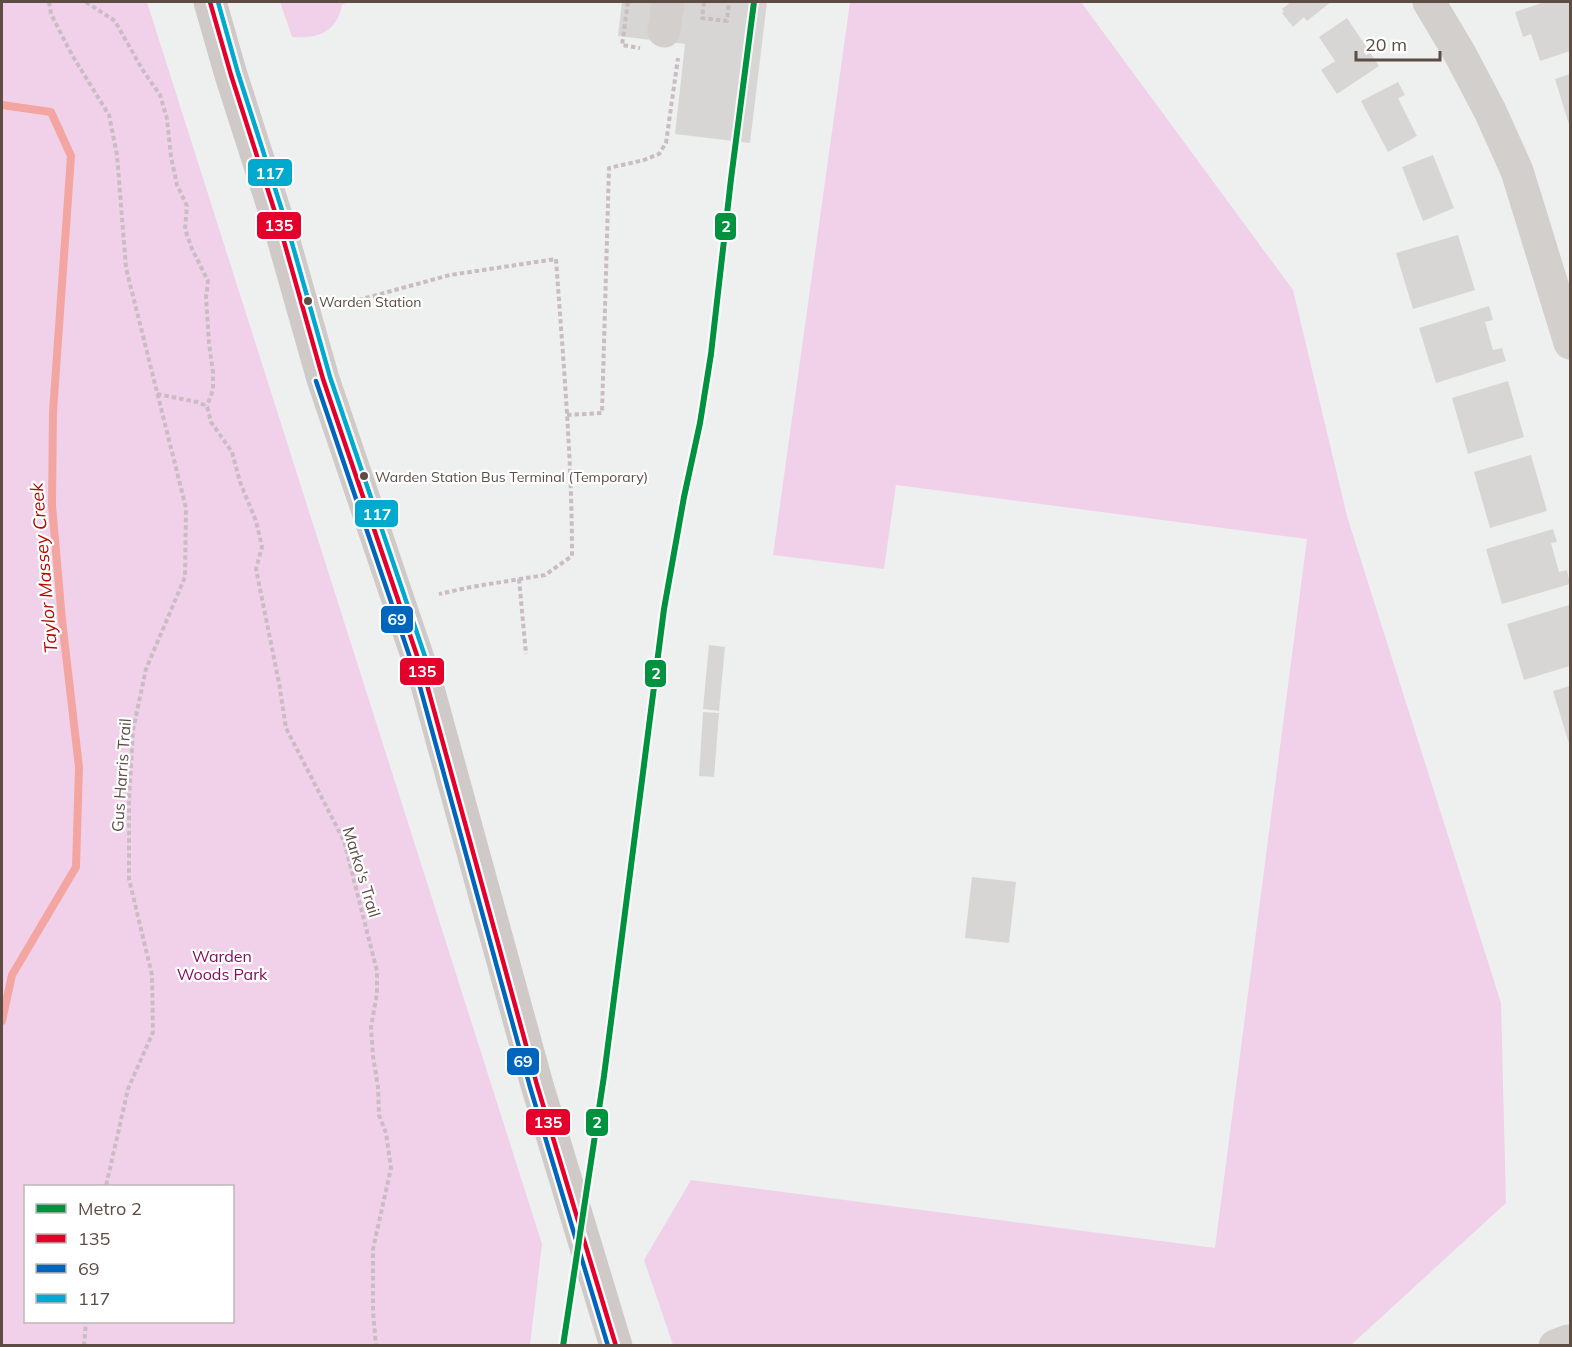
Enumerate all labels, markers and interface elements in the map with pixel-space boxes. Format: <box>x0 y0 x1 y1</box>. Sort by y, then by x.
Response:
scale bar <box>1356 24 1440 62</box>
text: 20 m <box>1365 33 1407 56</box>
line badge: 117 <box>247 158 293 187</box>
text: 117 <box>256 163 284 183</box>
line badge: 135 <box>256 211 302 240</box>
line badge: 2 <box>714 212 737 241</box>
text: 135 <box>265 215 294 235</box>
text: 2 <box>721 216 731 236</box>
place label: Warden Station <box>319 293 421 311</box>
marker: Warden Station <box>302 295 314 307</box>
place label: Warden Station Bus Terminal (Temporary) <box>375 468 648 486</box>
marker: Warden Station Bus Terminal (Temporary) <box>358 470 370 482</box>
water label: Taylor Massey Creek <box>25 481 62 654</box>
line badge: 117 <box>354 499 399 528</box>
text: 117 <box>363 504 391 524</box>
line badge: 69 <box>380 605 414 634</box>
text: 69 <box>387 609 407 629</box>
line badge: 135 <box>399 657 445 686</box>
line badge: 2 <box>644 659 667 688</box>
text: 135 <box>408 661 437 681</box>
text: 2 <box>651 663 661 683</box>
street label: Gus Harris Trail <box>107 718 135 832</box>
street label: Marko's Trail <box>339 824 385 920</box>
park label: Warden Woods Park <box>177 946 268 984</box>
line badge: 69 <box>506 1047 540 1076</box>
text: 69 <box>513 1051 533 1071</box>
line badge: 135 <box>525 1108 571 1136</box>
line badge: 2 <box>585 1108 609 1137</box>
text: 135 <box>534 1112 563 1132</box>
text: 2 <box>592 1112 602 1132</box>
legend <box>24 1185 234 1323</box>
text: Metro 2 <box>78 1197 142 1220</box>
text: 135 <box>78 1227 111 1250</box>
text: 69 <box>78 1257 100 1280</box>
text: 117 <box>78 1287 110 1310</box>

